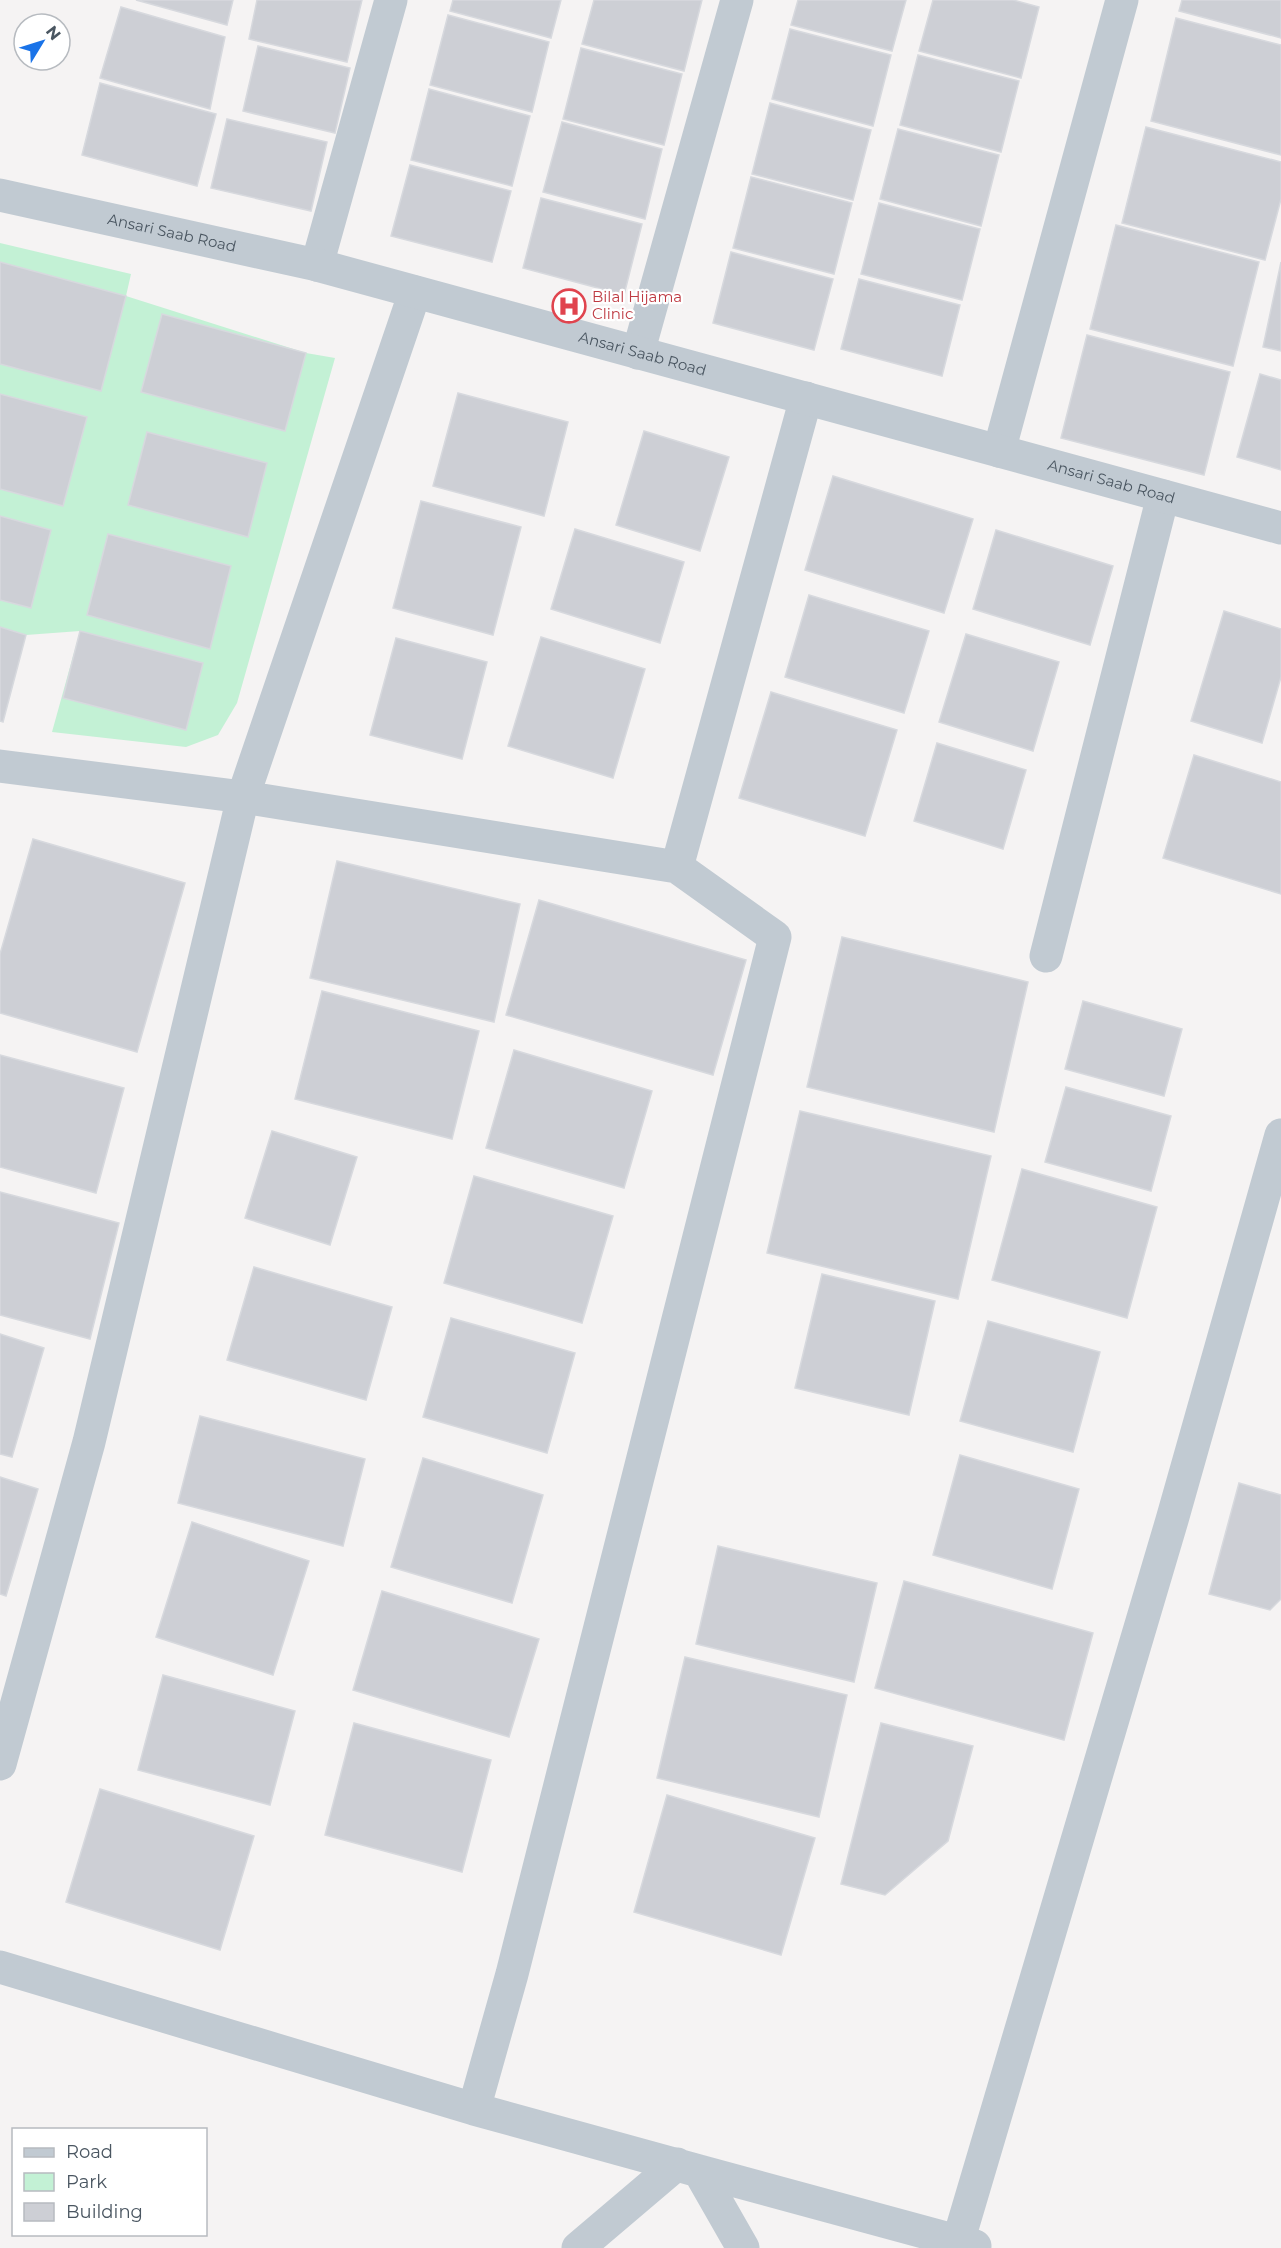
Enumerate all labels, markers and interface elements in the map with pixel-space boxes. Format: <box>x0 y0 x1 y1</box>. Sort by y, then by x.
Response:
north arrow <box>12 12 72 72</box>
text: N <box>42 22 65 44</box>
street label: Ansari Saab Road <box>106 209 238 256</box>
place label: Bilal Hijama Clinic <box>592 287 682 323</box>
hospital icon: Bilal Hijama Clinic <box>551 288 587 324</box>
street label: Ansari Saab Road <box>577 327 708 380</box>
street label: Ansari Saab Road <box>1046 455 1177 508</box>
legend <box>12 2128 207 2236</box>
text: Road <box>66 2141 113 2163</box>
text: Park <box>66 2171 107 2193</box>
text: Building <box>66 2201 143 2223</box>

